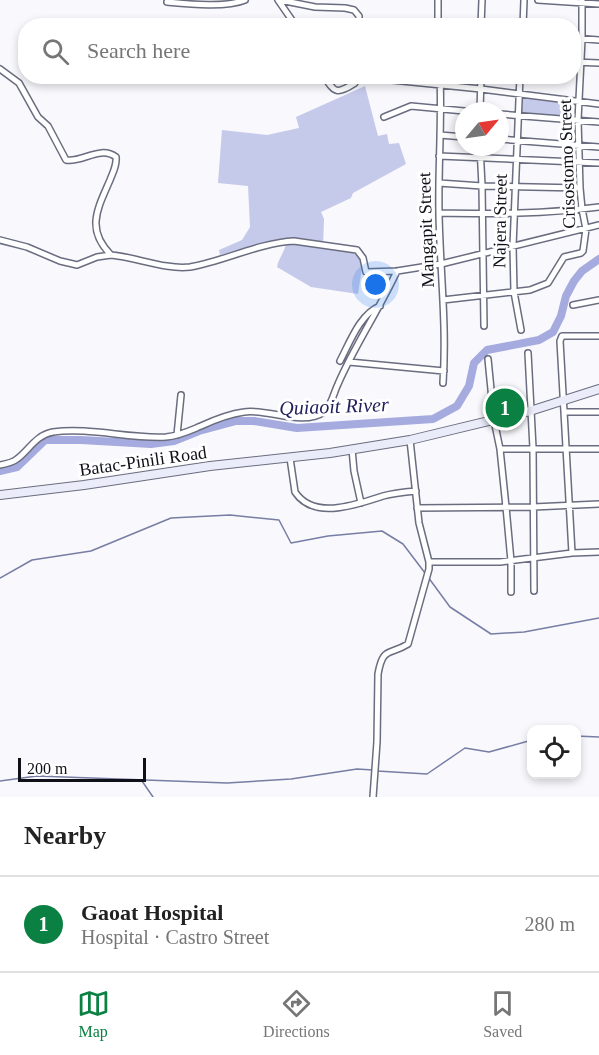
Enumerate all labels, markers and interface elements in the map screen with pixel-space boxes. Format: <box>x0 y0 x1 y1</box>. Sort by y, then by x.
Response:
search box <box>18 18 581 84</box>
icon: search <box>39 35 72 68</box>
text: Search here <box>87 38 190 63</box>
street label: Crisostomo Street <box>555 99 579 229</box>
north arrow <box>455 102 509 156</box>
street label: Mangapit Street <box>414 172 438 288</box>
street label: Najera Street <box>489 174 511 268</box>
your location <box>361 270 390 299</box>
pin: 1 <box>486 386 524 430</box>
water label: Quiaoit River <box>279 393 389 419</box>
street label: Batac-Pinili Road <box>78 442 208 480</box>
map controls <box>527 725 581 779</box>
button: locate <box>527 725 581 779</box>
scale bar <box>18 755 146 782</box>
text: 200 m <box>27 760 67 777</box>
text: Nearby <box>24 821 106 850</box>
text: Gaoat Hospital <box>81 900 223 925</box>
text: 1 <box>39 913 49 935</box>
text: 280 m <box>524 913 575 935</box>
text: Hospital · Castro Street <box>81 926 269 948</box>
tab: Map <box>77 987 110 1041</box>
tab: Directions <box>263 987 330 1041</box>
tab: Saved <box>483 987 522 1041</box>

